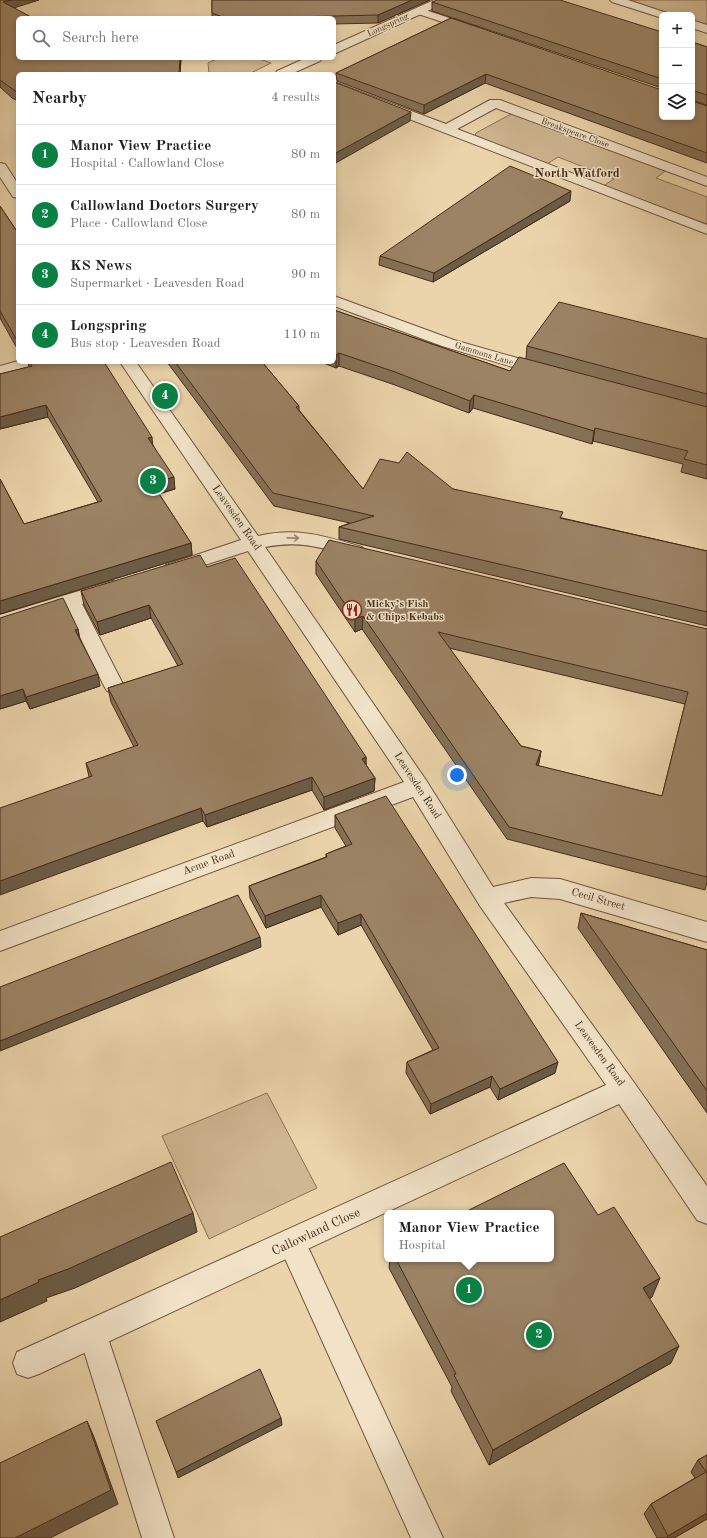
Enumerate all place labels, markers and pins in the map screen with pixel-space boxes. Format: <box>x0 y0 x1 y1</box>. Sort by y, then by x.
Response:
pin: 4 <box>152 381 178 411</box>
pin: 3 <box>140 466 166 496</box>
restaurant icon: Micky’s Fish & Chips Kebabs <box>341 599 363 621</box>
place label: Micky’s Fish & Chips Kebabs <box>366 599 444 623</box>
pin: 1 <box>456 1275 482 1305</box>
pin: 2 <box>526 1320 552 1350</box>

